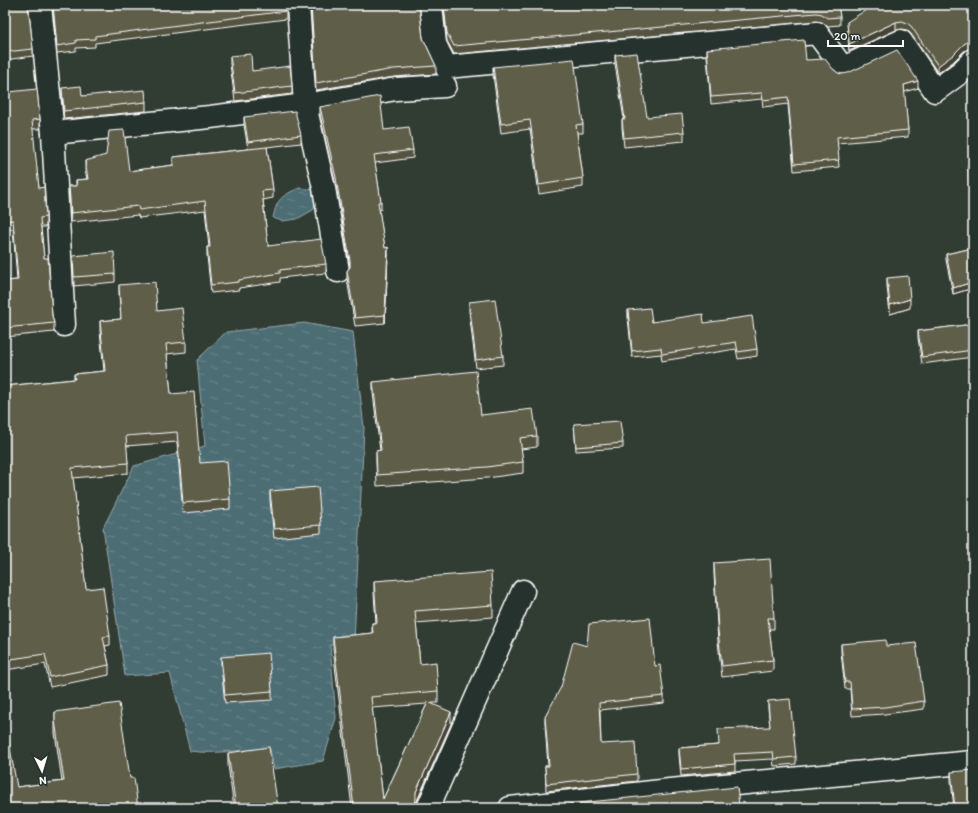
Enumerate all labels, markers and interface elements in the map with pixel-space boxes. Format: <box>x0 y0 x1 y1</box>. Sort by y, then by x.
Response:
scale bar <box>828 22 903 48</box>
text: 20 m <box>834 29 861 43</box>
north arrow <box>22 751 62 791</box>
text: N <box>39 774 47 787</box>

